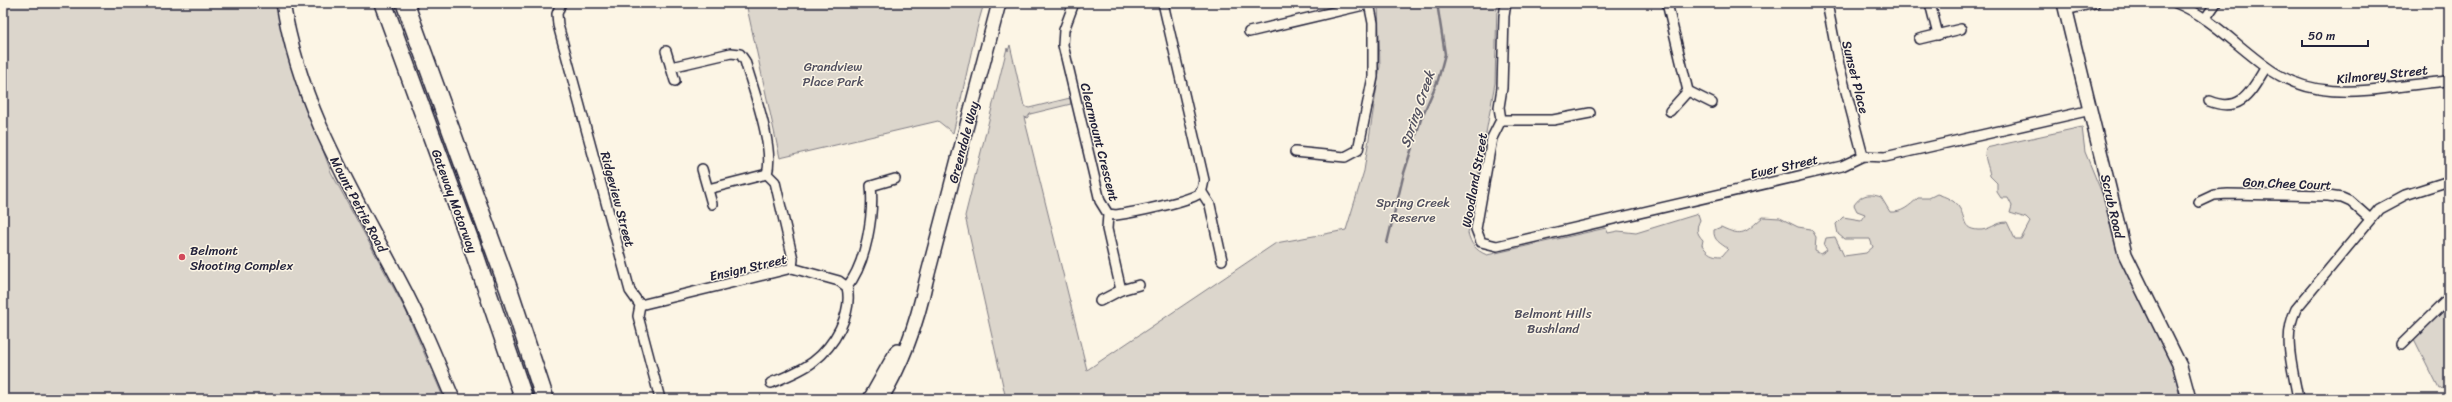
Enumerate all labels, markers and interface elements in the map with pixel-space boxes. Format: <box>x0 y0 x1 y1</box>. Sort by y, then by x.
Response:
scale bar <box>2302 22 2368 48</box>
text: 50 m <box>2308 25 2335 47</box>
street label: Sunset Place <box>1835 38 1876 116</box>
park label: Grandview Place Park <box>802 55 864 93</box>
street label: Kilmorey Street <box>2335 58 2429 91</box>
water label: Spring Creek <box>1393 66 1443 151</box>
street label: Clearmount Crescent <box>1074 80 1125 204</box>
street label: Greendale Way <box>941 98 986 186</box>
street label: Woodland Street <box>1455 131 1494 229</box>
street label: Gateway Motorway <box>425 146 484 257</box>
street label: Ewer Street <box>1748 147 1821 185</box>
street label: Ridgeview Street <box>594 149 641 250</box>
street label: Mount Petrie Road <box>324 152 394 257</box>
street label: Gon Chee Court <box>2242 170 2332 197</box>
street label: Scrub Road <box>2094 172 2131 242</box>
park label: Spring Creek Reserve <box>1376 191 1450 229</box>
place label: Belmont Shooting Complex <box>190 239 293 277</box>
street label: Ensign Street <box>707 247 789 288</box>
marker: Belmont Shooting Complex <box>177 252 187 262</box>
park label: Belmont Hills Bushland <box>1514 302 1593 340</box>

